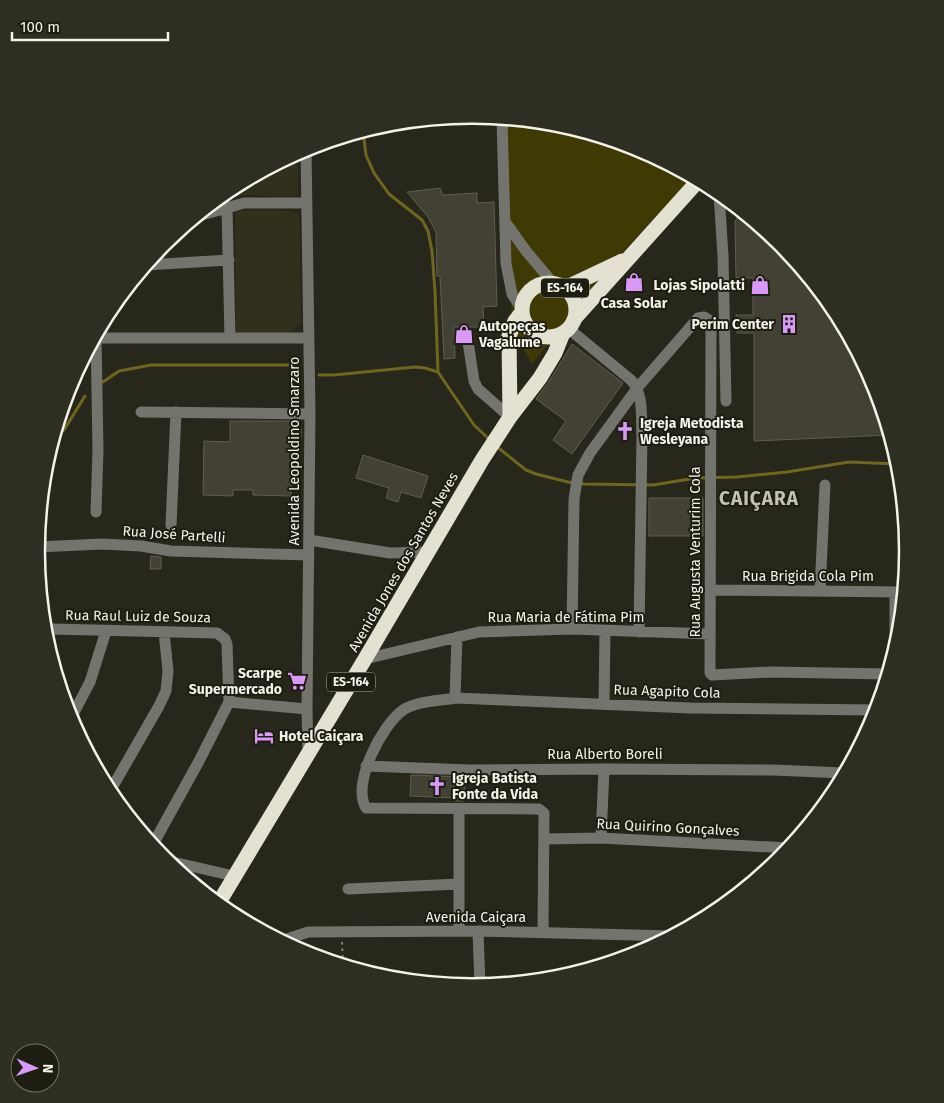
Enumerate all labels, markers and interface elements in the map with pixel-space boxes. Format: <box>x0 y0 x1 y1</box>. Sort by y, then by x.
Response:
scale bar <box>12 10 169 42</box>
text: 100 m <box>20 18 60 36</box>
shop icon: Casa Solar <box>623 271 645 293</box>
shop icon: Lojas Sipolatti <box>749 274 771 296</box>
place label: Lojas Sipolatti <box>653 277 745 294</box>
road number: ES-164 <box>541 278 589 298</box>
place label: Casa Solar <box>601 295 668 312</box>
building icon: Perim Center <box>778 313 800 335</box>
place label: Perim Center <box>692 316 774 333</box>
place label: Autopeças Vagalume <box>478 318 546 351</box>
shop icon: Autopeças Vagalume <box>453 323 475 345</box>
street label: Avenida Leopoldino Smarzaro <box>286 357 303 545</box>
place label: Igreja Metodista Wesleyana <box>640 415 744 448</box>
church icon: Igreja Metodista Wesleyana <box>614 420 636 442</box>
street label: Rua Augusta Venturim Cola <box>687 466 704 638</box>
street label: Avenida Jones dos Santos Neves <box>345 469 462 655</box>
district label: CAIÇARA <box>719 487 799 511</box>
street label: Rua José Partelli <box>122 522 226 547</box>
street label: Rua Brigida Cola Pim <box>742 568 874 585</box>
street label: Rua Raul Luiz de Souza <box>65 607 211 626</box>
street label: Rua Maria de Fátima Pim <box>488 609 644 626</box>
place label: Scarpe Supermercado <box>189 665 282 698</box>
supermarket icon: Scarpe Supermercado <box>286 670 308 692</box>
road number: ES-164 <box>327 672 375 692</box>
street label: Rua Agapito Cola <box>613 681 721 702</box>
hotel icon: Hotel Caiçara <box>253 725 275 747</box>
place label: Hotel Caiçara <box>279 728 364 746</box>
street label: Rua Alberto Boreli <box>547 746 663 763</box>
place label: Igreja Batista Fonte da Vida <box>452 770 538 803</box>
church icon: Igreja Batista Fonte da Vida <box>426 775 448 797</box>
street label: Rua Quirino Gonçalves <box>596 815 740 840</box>
street label: Avenida Caiçara <box>426 909 526 926</box>
north arrow <box>10 1043 60 1093</box>
text: N <box>39 1063 56 1073</box>

